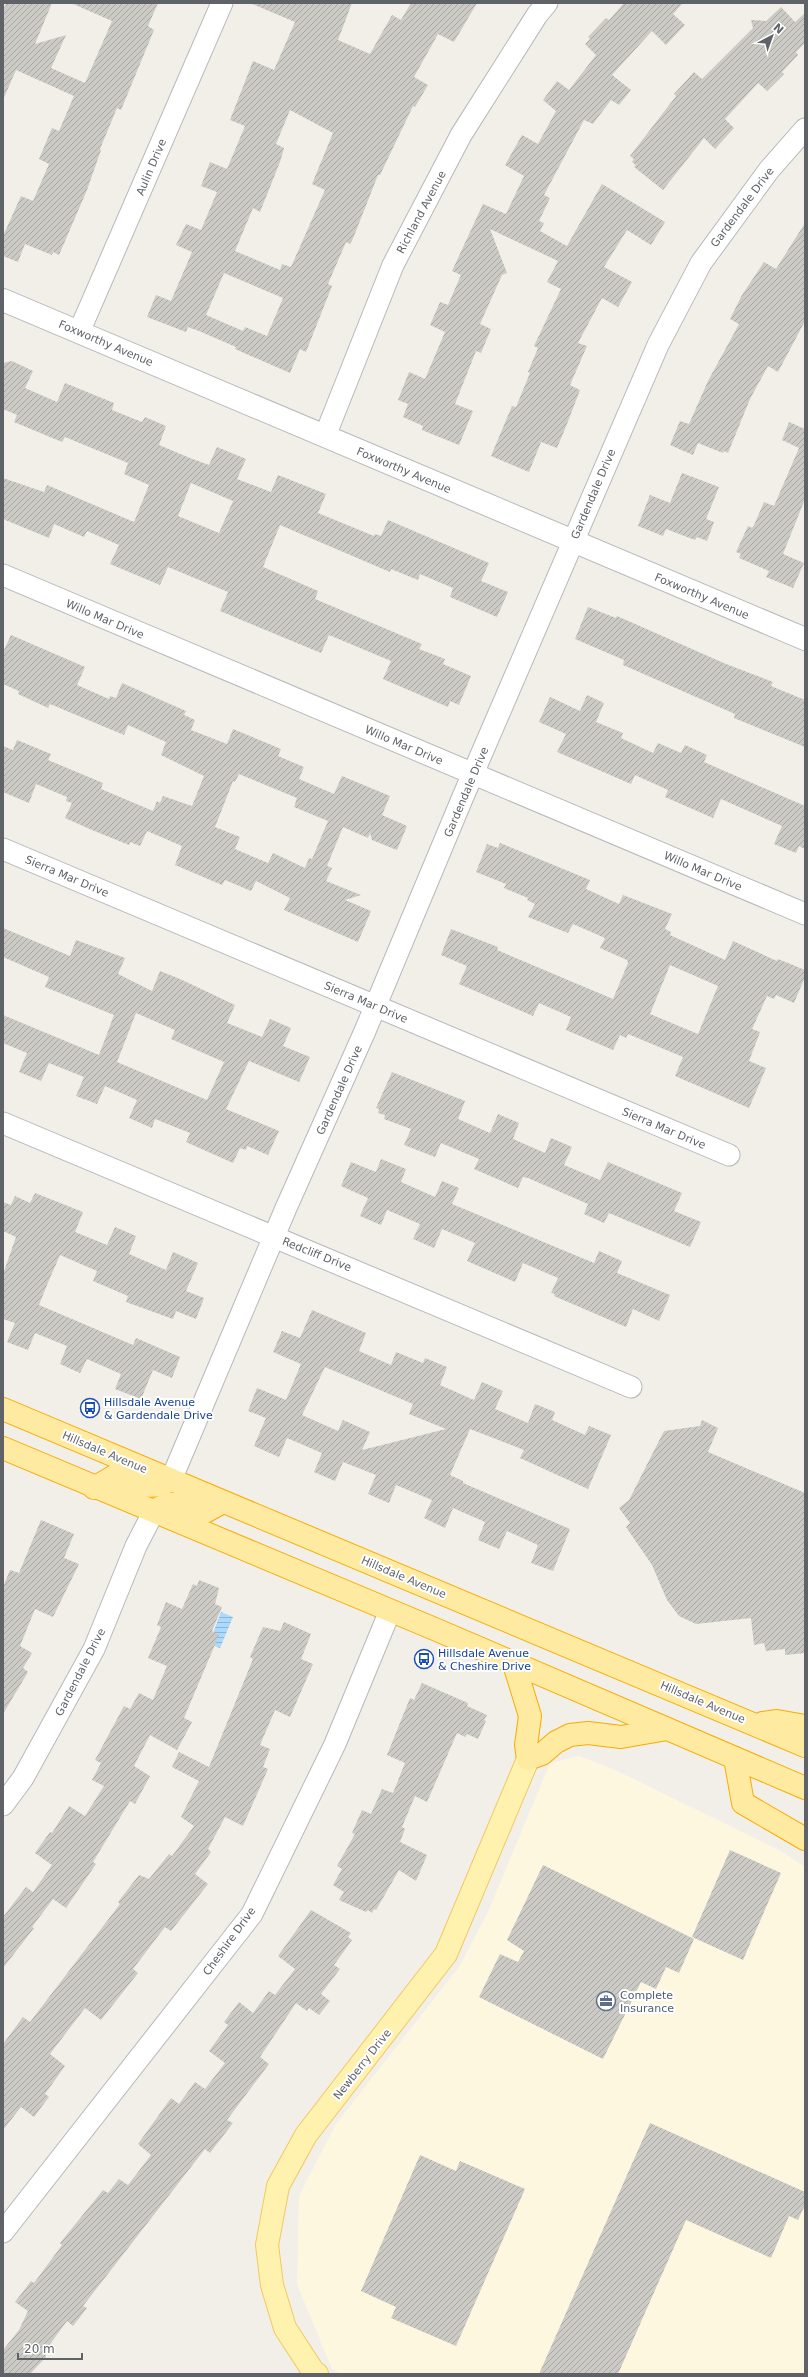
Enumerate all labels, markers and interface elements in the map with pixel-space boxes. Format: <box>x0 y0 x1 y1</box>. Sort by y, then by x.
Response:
north arrow <box>752 16 792 56</box>
text: N <box>770 21 786 37</box>
street label: Aulin Drive <box>134 137 169 198</box>
street label: Gardendale Drive <box>708 165 777 250</box>
street label: Richland Avenue <box>394 168 449 256</box>
street label: Foxworthy Avenue <box>57 318 155 369</box>
street label: Foxworthy Avenue <box>355 445 453 496</box>
street label: Gardendale Drive <box>569 447 618 541</box>
street label: Foxworthy Avenue <box>653 571 751 622</box>
street label: Willo Mar Drive <box>64 597 146 642</box>
street label: Willo Mar Drive <box>363 723 445 768</box>
street label: Gardendale Drive <box>442 745 491 839</box>
street label: Willo Mar Drive <box>662 849 744 894</box>
street label: Sierra Mar Drive <box>23 853 111 900</box>
street label: Sierra Mar Drive <box>322 979 410 1026</box>
street label: Gardendale Drive <box>314 1043 365 1137</box>
street label: Sierra Mar Drive <box>620 1105 708 1152</box>
street label: Redcliff Drive <box>280 1235 354 1274</box>
place label: Hillsdale Avenue & Gardendale Drive <box>104 1396 213 1422</box>
bus stop icon: Hillsdale Avenue & Gardendale Drive <box>79 1397 101 1419</box>
street label: Hillsdale Avenue <box>60 1429 149 1476</box>
street label: Hillsdale Avenue <box>359 1554 448 1601</box>
street label: Gardendale Drive <box>53 1626 108 1718</box>
place label: Hillsdale Avenue & Cheshire Drive <box>438 1647 531 1673</box>
bus stop icon: Hillsdale Avenue & Cheshire Drive <box>413 1648 435 1670</box>
street label: Hillsdale Avenue <box>658 1679 747 1726</box>
street label: Cheshire Drive <box>200 1905 259 1978</box>
place label: Complete Insurance <box>620 1989 674 2015</box>
office icon: Complete Insurance <box>595 1990 617 2012</box>
street label: Newberry Drive <box>331 2026 394 2102</box>
scale bar <box>18 2335 82 2361</box>
text: 20 m <box>24 2342 55 2356</box>

